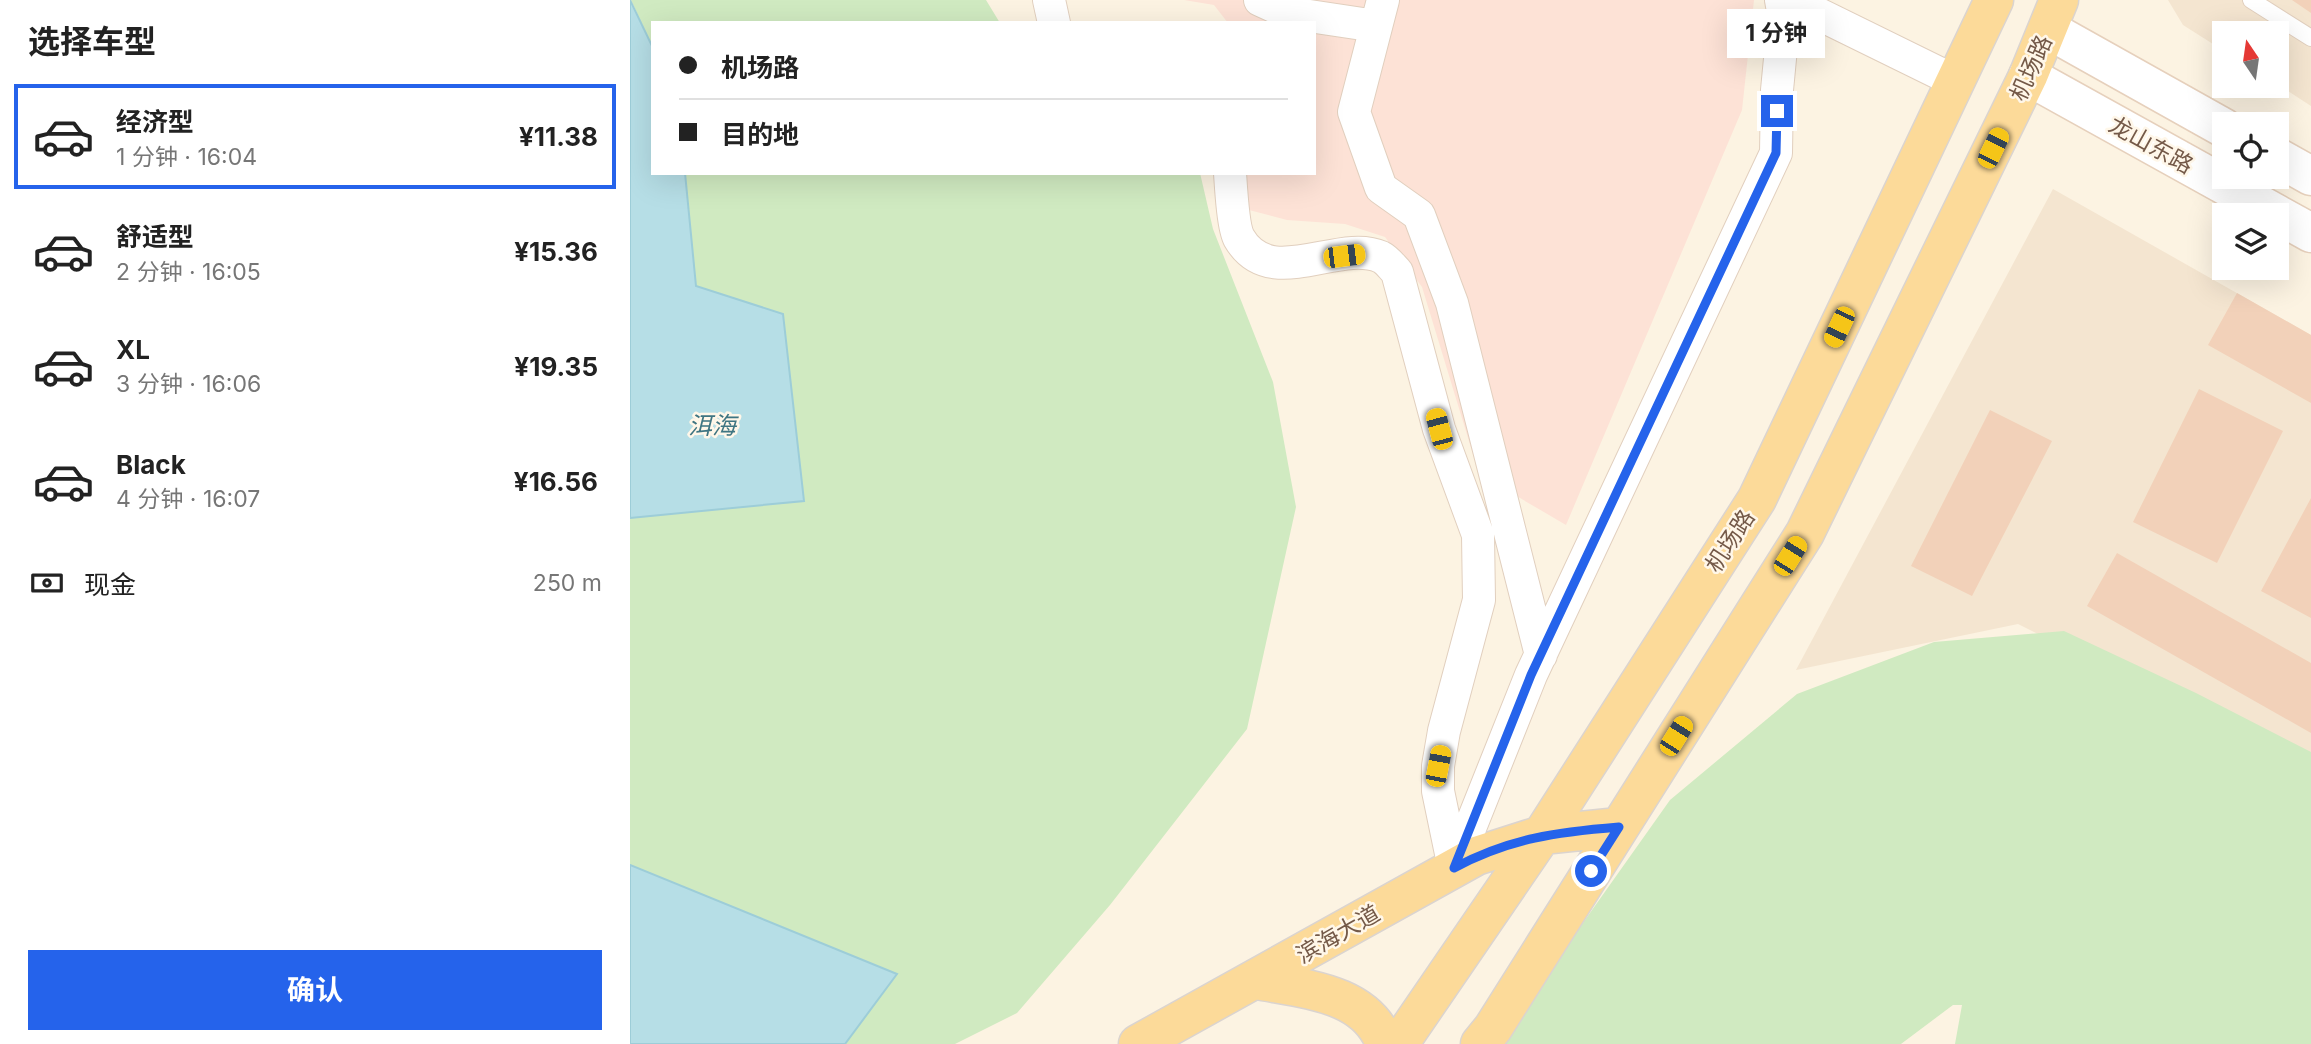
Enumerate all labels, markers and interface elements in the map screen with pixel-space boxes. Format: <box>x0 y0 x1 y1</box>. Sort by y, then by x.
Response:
callout: 1 分钟 <box>1728 10 1826 58</box>
text: 1 分钟 <box>1745 19 1807 47</box>
north arrow <box>2212 21 2289 98</box>
map controls <box>2212 21 2289 280</box>
text: 选择车型 <box>28 22 156 61</box>
street label: 机场路 <box>2004 31 2058 105</box>
text: 机场路 <box>721 52 799 83</box>
route end <box>1761 95 1793 127</box>
icon: car <box>32 105 95 168</box>
text: 经济型 <box>116 106 194 137</box>
street label: 龙山东路 <box>2104 110 2198 180</box>
button: locate <box>2212 112 2289 189</box>
text: 目的地 <box>721 119 799 150</box>
text: ¥11.38 <box>519 121 598 152</box>
car <box>1975 125 2012 171</box>
text: 1 分钟 · 16:04 <box>116 143 257 171</box>
button: layers <box>2212 203 2289 280</box>
icon: car <box>32 220 95 283</box>
text: 舒适型 <box>116 221 194 252</box>
text: ¥15.36 <box>514 236 598 267</box>
car <box>1322 243 1367 269</box>
text: 2 分钟 · 16:05 <box>116 258 261 286</box>
car <box>1821 304 1858 350</box>
text: XL <box>116 334 150 365</box>
icon: car <box>32 335 95 398</box>
text: ¥19.35 <box>514 351 598 382</box>
text: 3 分钟 · 16:06 <box>116 370 261 398</box>
car <box>1424 406 1455 452</box>
water label: 洱海 <box>688 411 739 440</box>
text: Black <box>116 449 186 480</box>
icon: car <box>32 450 95 513</box>
text: ¥16.56 <box>514 466 598 497</box>
text: 4 分钟 · 16:07 <box>116 485 260 513</box>
street label: 机场路 <box>1699 504 1761 578</box>
car <box>1770 533 1811 579</box>
icon: cash <box>28 564 66 602</box>
text: 现金 <box>84 569 136 600</box>
text: 250 m <box>533 569 602 597</box>
car <box>1656 713 1697 759</box>
car <box>1424 743 1453 789</box>
route start <box>1575 855 1607 887</box>
street label: 滨海大道 <box>1291 899 1385 969</box>
button: 确认 <box>28 950 602 1030</box>

